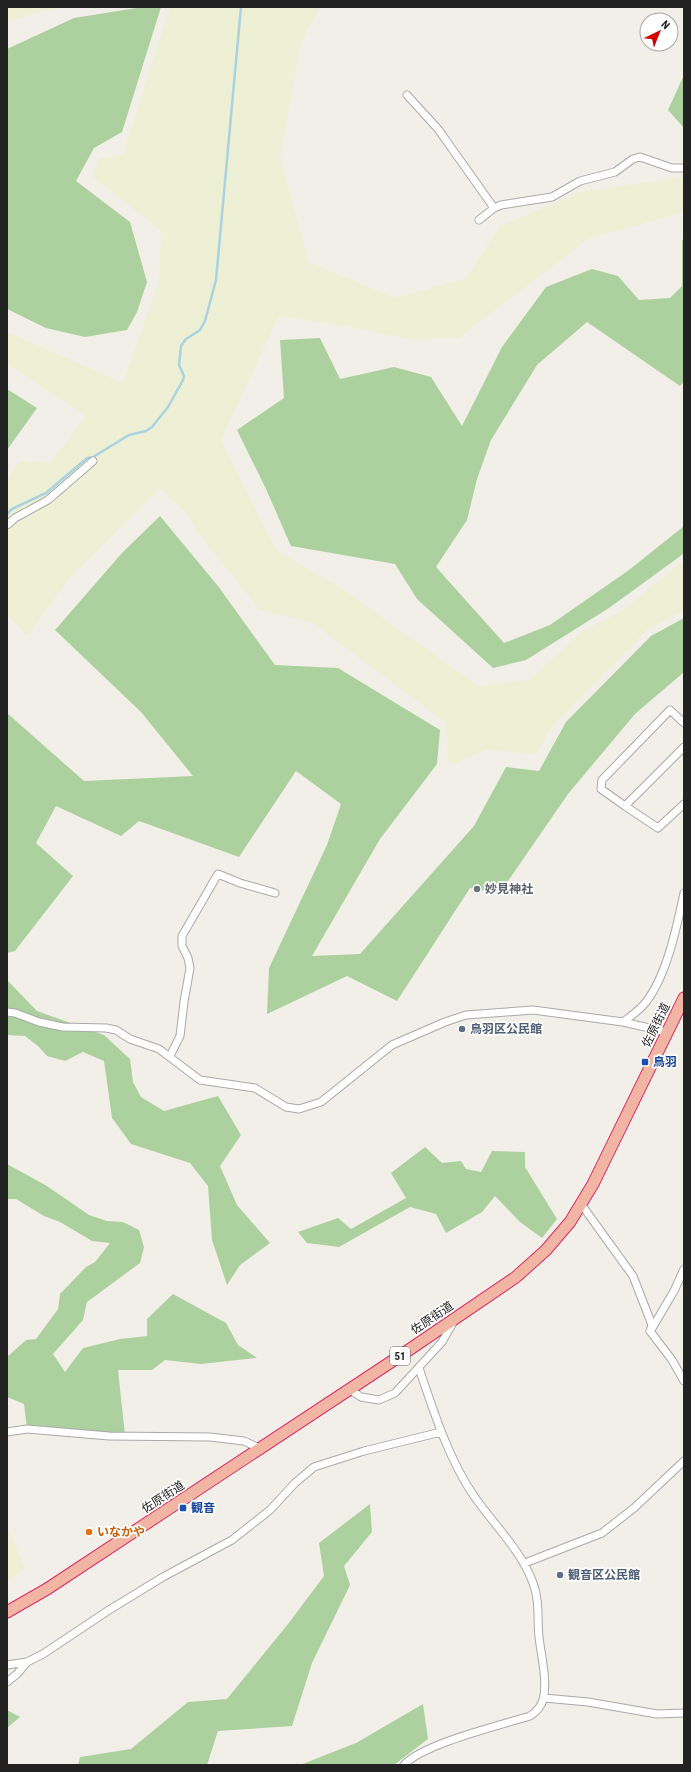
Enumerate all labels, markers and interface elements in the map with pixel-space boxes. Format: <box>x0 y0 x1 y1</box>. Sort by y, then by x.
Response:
north arrow <box>639 12 679 52</box>
text: N <box>659 18 673 32</box>
place label: 妙見神社 <box>485 882 533 896</box>
marker: 妙見神社 <box>472 884 482 894</box>
street label: 佐原街道 <box>639 1000 673 1050</box>
place label: 鳥羽区公民館 <box>470 1022 542 1036</box>
marker: 鳥羽区公民館 <box>457 1024 467 1034</box>
place label: 鳥羽 <box>653 1055 677 1069</box>
marker: 鳥羽 <box>640 1057 650 1067</box>
street label: 佐原街道 <box>408 1299 456 1337</box>
road number: 51 <box>390 1347 410 1365</box>
street label: 佐原街道 <box>139 1478 187 1516</box>
place label: 観音 <box>191 1501 215 1515</box>
marker: 観音 <box>178 1503 188 1513</box>
place label: いなかや <box>97 1525 145 1539</box>
marker: いなかや <box>84 1527 94 1537</box>
place label: 観音区公民館 <box>568 1568 640 1582</box>
marker: 観音区公民館 <box>555 1570 565 1580</box>

